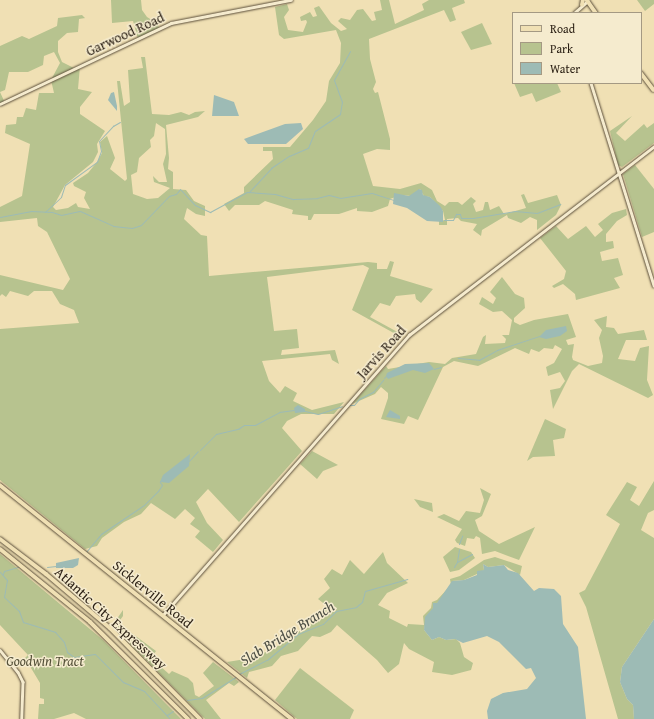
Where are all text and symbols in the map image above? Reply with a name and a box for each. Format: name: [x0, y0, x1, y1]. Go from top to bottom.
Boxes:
street label: Garwood Road: [83, 9, 167, 59]
legend: [512, 12, 642, 84]
text: Road: [550, 20, 575, 37]
text: Park: [550, 40, 573, 57]
text: Water: [550, 60, 580, 77]
street label: Jarvis Road: [353, 322, 409, 382]
street label: Sicklerville Road: [110, 557, 196, 631]
street label: Atlantic City Expressway: [52, 563, 170, 673]
water label: Slab Bridge Branch: [236, 597, 338, 669]
park label: Goodwin Tract: [6, 653, 84, 669]

